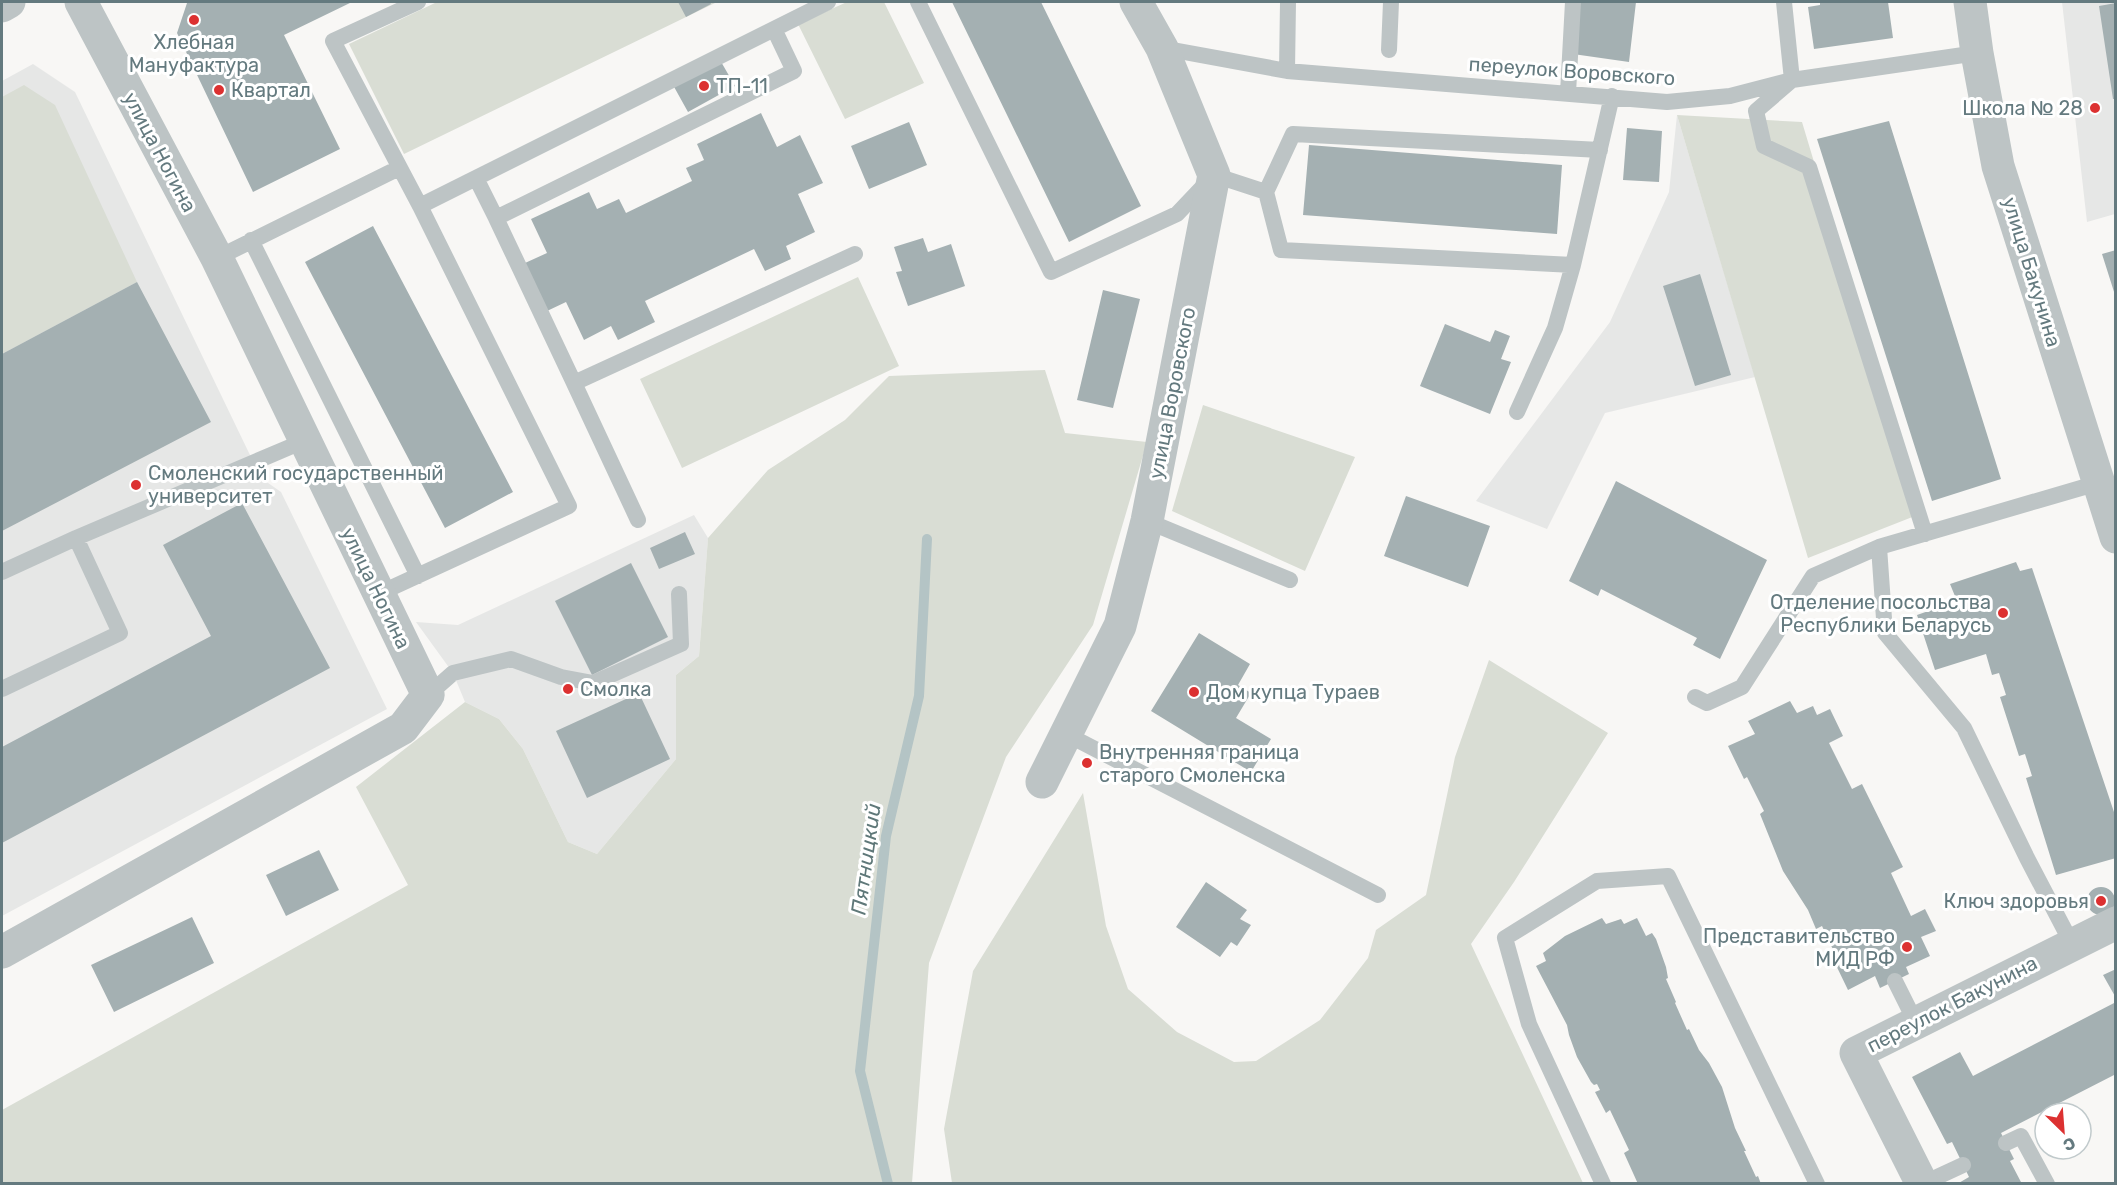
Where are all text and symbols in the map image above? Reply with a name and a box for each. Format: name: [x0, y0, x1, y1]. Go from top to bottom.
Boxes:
marker: Хлебная Мануфактура: [187, 13, 201, 27]
place label: Хлебная Мануфактура: [129, 30, 259, 77]
street label: переулок Воровского: [1468, 52, 1676, 90]
place label: ТП-11: [716, 74, 768, 98]
place label: Квартал: [231, 78, 311, 102]
marker: ТП-11: [697, 79, 711, 93]
marker: Квартал: [212, 83, 226, 97]
street label: улица Ногина: [118, 88, 202, 216]
place label: Школа № 28: [1962, 96, 2083, 120]
marker: Школа № 28: [2088, 101, 2102, 115]
street label: улица Бакунина: [1998, 194, 2066, 350]
street label: улица Воровского: [1144, 305, 1200, 481]
place label: Смоленский государственный университет: [148, 461, 443, 508]
marker: Смоленский государственный университет: [129, 478, 143, 492]
street label: улица Ногина: [336, 523, 416, 653]
place label: Отделение посольства Республики Беларусь: [1770, 590, 1991, 637]
marker: Отделение посольства Республики Беларусь: [1996, 606, 2010, 620]
place label: Смолка: [580, 677, 652, 701]
place label: Дом купца Тураев: [1206, 680, 1380, 704]
marker: Смолка: [561, 682, 575, 696]
marker: Дом купца Тураев: [1187, 685, 1201, 699]
place label: Внутренняя граница старого Смоленска: [1099, 740, 1299, 787]
marker: Внутренняя граница старого Смоленска: [1080, 756, 1094, 770]
water label: Пятницкий: [845, 801, 886, 916]
place label: Ключ здоровья: [1944, 889, 2089, 913]
marker: Ключ здоровья: [2094, 894, 2108, 908]
place label: Представительство МИД РФ: [1703, 924, 1895, 971]
marker: Представительство МИД РФ: [1900, 940, 1914, 954]
street label: переулок Бакунина: [1863, 951, 2041, 1057]
north arrow: [2033, 1101, 2093, 1161]
text: С: [2060, 1133, 2078, 1155]

